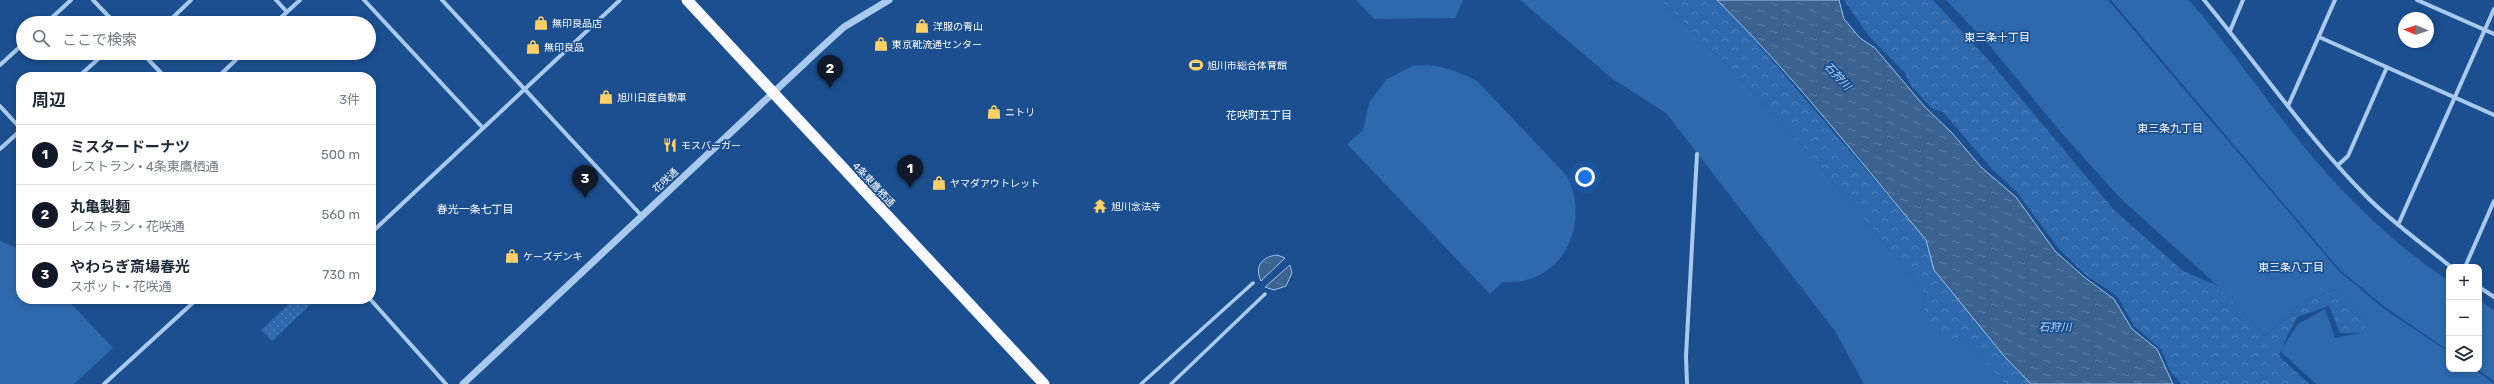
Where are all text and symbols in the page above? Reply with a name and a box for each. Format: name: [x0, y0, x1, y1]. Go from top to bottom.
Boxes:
north arrow: [2398, 12, 2434, 48]
shop icon: 無印良品店: [533, 15, 549, 31]
search box: [16, 16, 376, 60]
place label: 無印良品店: [552, 18, 602, 30]
shop icon: 洋服の青山: [914, 18, 930, 34]
place label: 洋服の青山: [933, 21, 983, 33]
icon: search: [30, 27, 52, 49]
text: ここで検索: [62, 31, 137, 49]
district label: 東三条十丁目: [1964, 31, 2030, 44]
shop icon: 東京靴流通センター: [873, 36, 889, 52]
shop icon: 無印良品: [525, 39, 541, 55]
place label: 東京靴流通センター: [892, 39, 982, 51]
place label: 無印良品: [544, 42, 584, 54]
pin: 2: [817, 55, 843, 88]
sports icon: 旭川市総合体育館: [1188, 57, 1204, 73]
place label: 旭川市総合体育館: [1207, 60, 1287, 72]
water label: 石狩川: [1822, 60, 1854, 94]
shop icon: 旭川日産自動車: [598, 89, 614, 105]
text: 周辺: [32, 90, 66, 110]
text: 3件: [339, 92, 360, 107]
place label: 旭川日産自動車: [617, 92, 687, 104]
shop icon: ニトリ: [986, 104, 1002, 120]
place label: ニトリ: [1005, 107, 1035, 119]
district label: 花咲町五丁目: [1226, 109, 1292, 122]
district label: 東三条九丁目: [2137, 122, 2203, 135]
restaurant icon: モスバーガー: [662, 137, 678, 153]
text: ミスタードーナツ: [70, 138, 190, 156]
place label: モスバーガー: [681, 140, 741, 152]
text: 1: [42, 147, 48, 162]
text: 500 m: [321, 147, 360, 162]
pin: 1: [897, 155, 923, 188]
text: レストラン · 4条東鷹栖通: [70, 159, 219, 174]
street label: 4条東鷹栖通: [850, 160, 897, 209]
pin: 3: [572, 165, 598, 198]
street label: 花咲通: [651, 166, 681, 195]
your location: [1575, 167, 1595, 187]
shop icon: ヤマダアウトレット: [931, 175, 947, 191]
place label: ヤマダアウトレット: [950, 178, 1040, 190]
text: 丸亀製麺: [70, 198, 130, 216]
temple icon: 旭川念法寺: [1092, 198, 1108, 214]
place label: 旭川念法寺: [1111, 201, 1161, 213]
district label: 春光一条七丁目: [437, 203, 514, 216]
text: 2: [41, 207, 49, 222]
text: 560 m: [321, 207, 360, 222]
text: レストラン · 花咲通: [70, 219, 185, 234]
shop icon: ケーズデンキ: [504, 248, 520, 264]
place label: ケーズデンキ: [523, 251, 583, 263]
text: やわらぎ斎場春光: [70, 258, 190, 276]
district label: 東三条八丁目: [2258, 261, 2324, 274]
map controls: [2446, 264, 2482, 372]
button: +: [2446, 264, 2482, 300]
text: 3: [41, 267, 49, 282]
text: 730 m: [323, 267, 360, 282]
text: スポット · 花咲通: [70, 279, 172, 294]
button: −: [2446, 300, 2482, 336]
water label: 石狩川: [2039, 321, 2072, 334]
button: layers: [2446, 336, 2482, 372]

